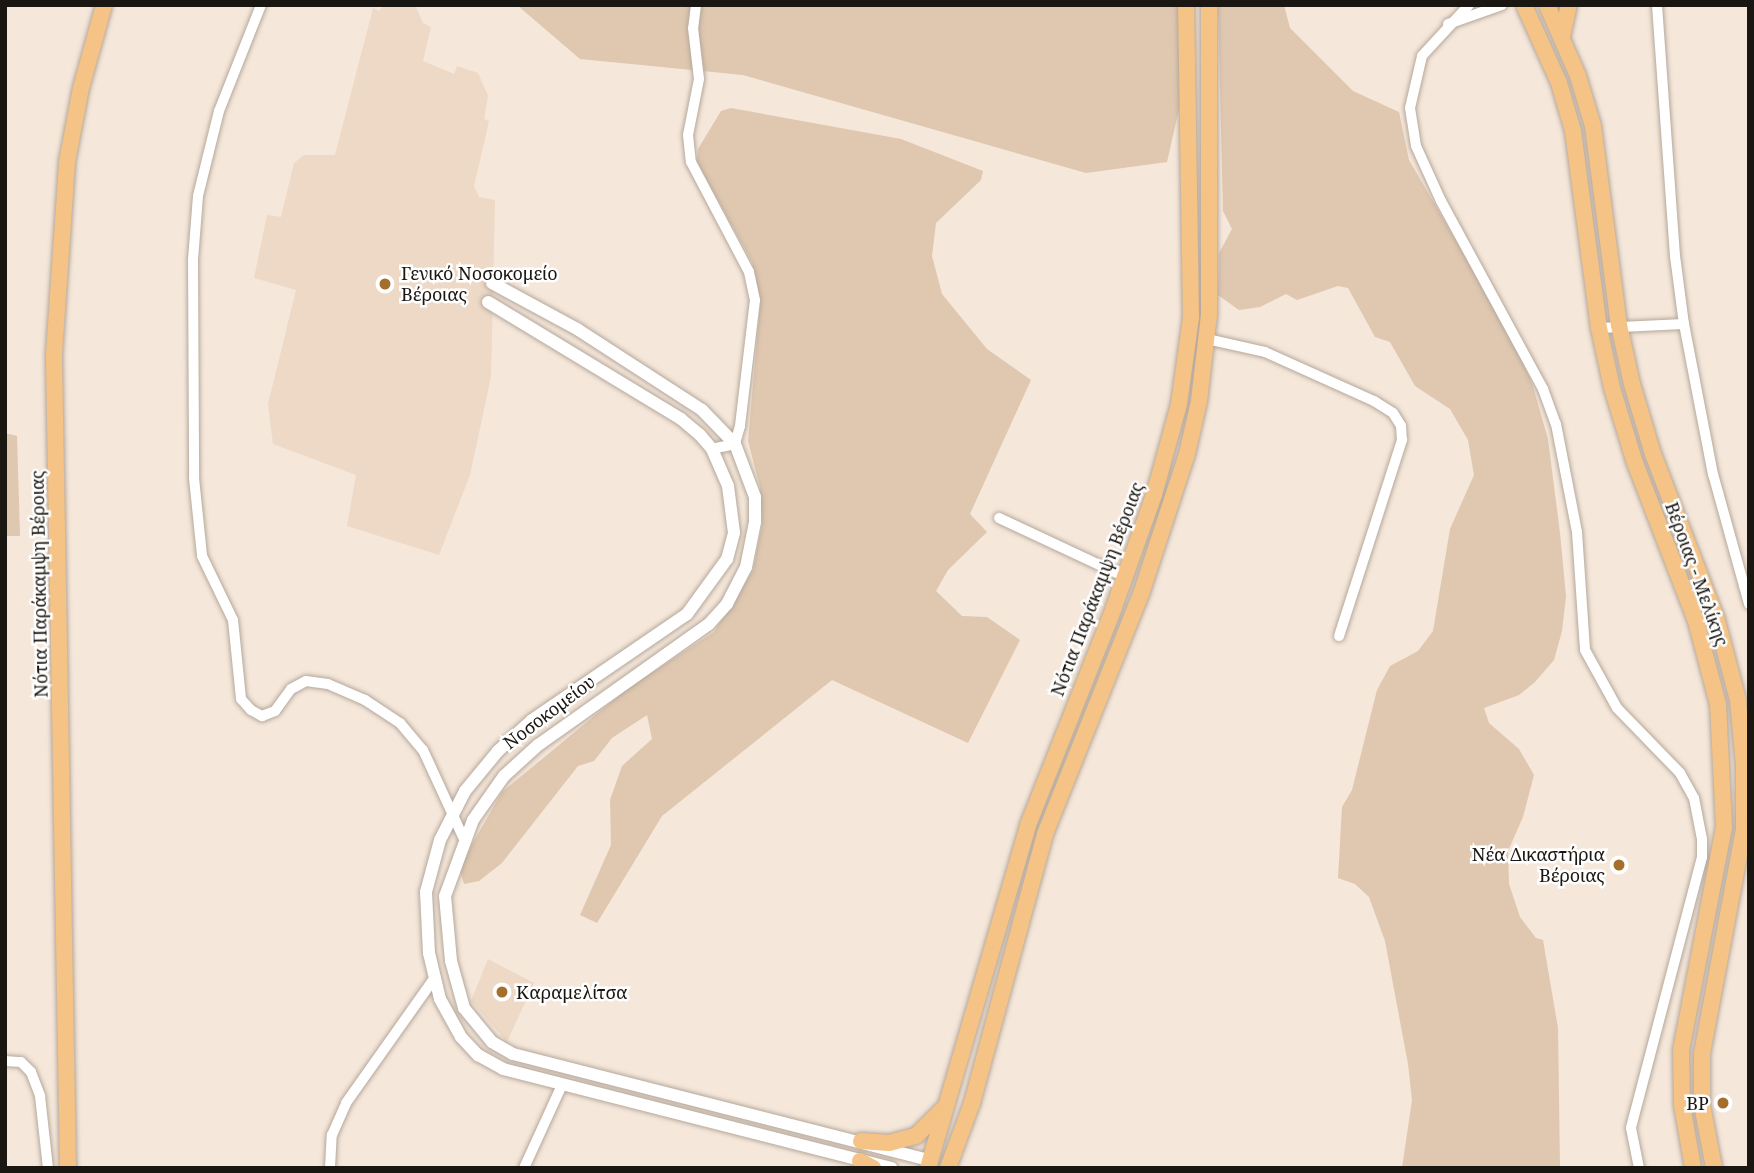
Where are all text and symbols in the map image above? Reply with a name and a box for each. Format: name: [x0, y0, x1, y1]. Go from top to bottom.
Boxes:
place label: Γενικό Νοσοκομείο Βέροιας: [401, 263, 558, 306]
marker: Γενικό Νοσοκομείο Βέροιας: [375, 274, 395, 294]
street label: Νότια Παράκαμψη Βέροιας: [26, 470, 52, 698]
street label: Νότια Παράκαμψη Βέροιας: [1046, 479, 1148, 699]
street label: Βέροιας - Μελίκης: [1661, 499, 1733, 649]
street label: Νοσοκομείου: [499, 671, 599, 753]
place label: Νέα Δικαστήρια Βέροιας: [1472, 844, 1605, 886]
marker: Νέα Δικαστήρια Βέροιας: [1611, 857, 1627, 873]
place label: Καραμελίτσα: [516, 981, 628, 1003]
marker: Καραμελίτσα: [494, 984, 510, 1000]
place label: BP: [1686, 1092, 1709, 1114]
marker: BP: [1715, 1095, 1731, 1111]

